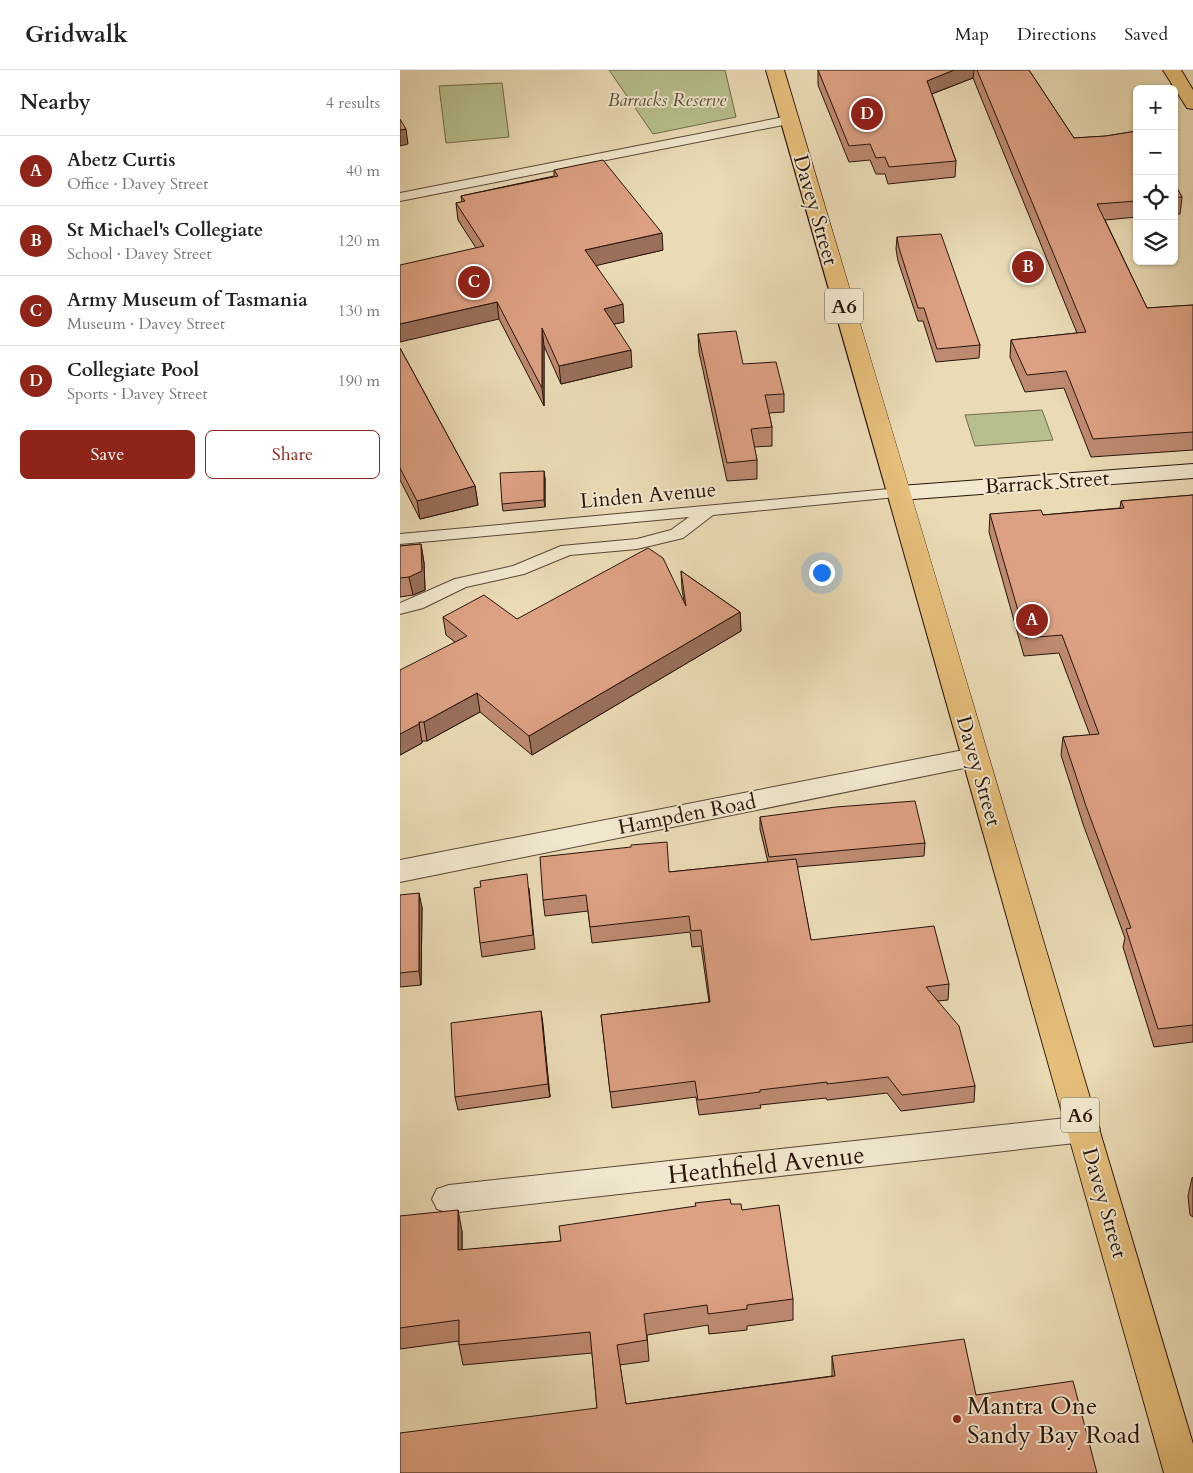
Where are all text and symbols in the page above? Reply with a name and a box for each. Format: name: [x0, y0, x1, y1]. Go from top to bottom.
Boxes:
text: Gridwalk: [25, 18, 128, 51]
text: Map: [955, 22, 989, 47]
text: Directions: [1017, 22, 1096, 47]
text: Saved: [1124, 22, 1168, 47]
map controls: [1133, 85, 1178, 265]
button: +: [1133, 85, 1178, 130]
text: Nearby: [20, 88, 91, 117]
park label: Barracks Reserve: [608, 88, 727, 113]
text: 4 results: [326, 92, 380, 114]
pin: D: [851, 95, 883, 133]
button: −: [1133, 130, 1178, 175]
text: Abetz Curtis: [67, 147, 175, 173]
street label: Davey Street: [786, 152, 845, 269]
text: A: [30, 160, 42, 182]
text: 40 m: [346, 160, 380, 182]
text: Office · Davey Street: [67, 173, 208, 195]
button: locate: [1133, 175, 1178, 220]
text: St Michael's Collegiate: [67, 217, 263, 243]
button: layers: [1133, 220, 1178, 265]
text: B: [30, 230, 42, 252]
text: 120 m: [338, 230, 380, 252]
text: School · Davey Street: [67, 243, 212, 265]
pin: B: [1012, 248, 1044, 286]
pin: C: [458, 263, 490, 301]
text: Army Museum of Tasmania: [67, 287, 308, 313]
road number: A6: [825, 288, 863, 324]
text: C: [30, 300, 42, 322]
text: 130 m: [338, 300, 380, 322]
text: Museum · Davey Street: [67, 313, 225, 335]
text: Collegiate Pool: [67, 357, 199, 383]
text: D: [29, 370, 43, 392]
text: 190 m: [338, 370, 380, 392]
text: Sports · Davey Street: [67, 383, 208, 405]
button: Save: [20, 430, 195, 479]
button: Share: [205, 430, 380, 479]
street label: Barrack Street: [984, 464, 1111, 501]
street label: Linden Avenue: [579, 475, 718, 516]
your location: [809, 560, 835, 586]
pin: A: [1016, 601, 1048, 639]
street label: Davey Street: [949, 713, 1008, 830]
street label: Hampden Road: [616, 787, 759, 842]
road number: A6: [1061, 1098, 1099, 1132]
street label: Heathfield Avenue: [666, 1138, 866, 1192]
street label: Davey Street: [1075, 1145, 1134, 1262]
place label: Mantra One Sandy Bay Road: [967, 1389, 1141, 1452]
marker: Mantra One Sandy Bay Road: [951, 1413, 963, 1425]

